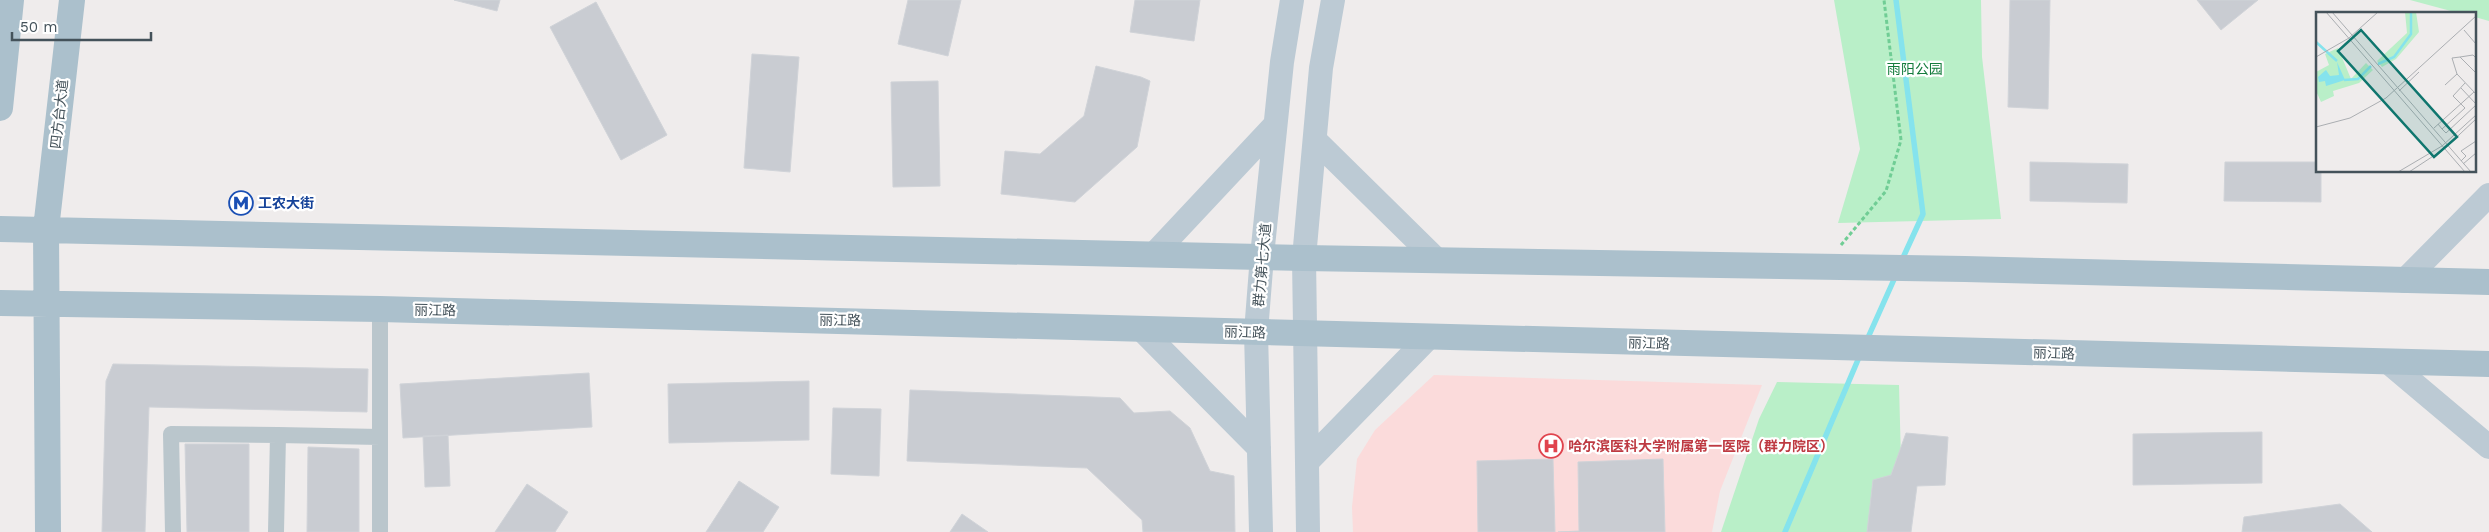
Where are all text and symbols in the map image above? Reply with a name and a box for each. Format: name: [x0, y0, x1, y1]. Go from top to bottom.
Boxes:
scale bar: [12, 10, 151, 42]
inset map: [2316, 12, 2476, 172]
text: 50 m: [20, 18, 57, 36]
park label: 雨阳公园: [1887, 61, 1943, 77]
street label: 四方台大道: [47, 78, 71, 150]
metro station icon: 工农大街: [228, 190, 254, 216]
place label: 工农大街: [258, 195, 314, 211]
street label: 群力第七大道: [1250, 222, 1274, 308]
street label: 丽江路: [414, 302, 456, 318]
street label: 丽江路: [819, 312, 861, 328]
street label: 丽江路: [1224, 323, 1266, 341]
street label: 丽江路: [1628, 334, 1670, 352]
street label: 丽江路: [2033, 344, 2075, 362]
hospital icon: 哈尔滨医科大学附属第一医院（群力院区）: [1538, 433, 1564, 459]
place label: 哈尔滨医科大学附属第一医院（群力院区）: [1568, 438, 1834, 454]

